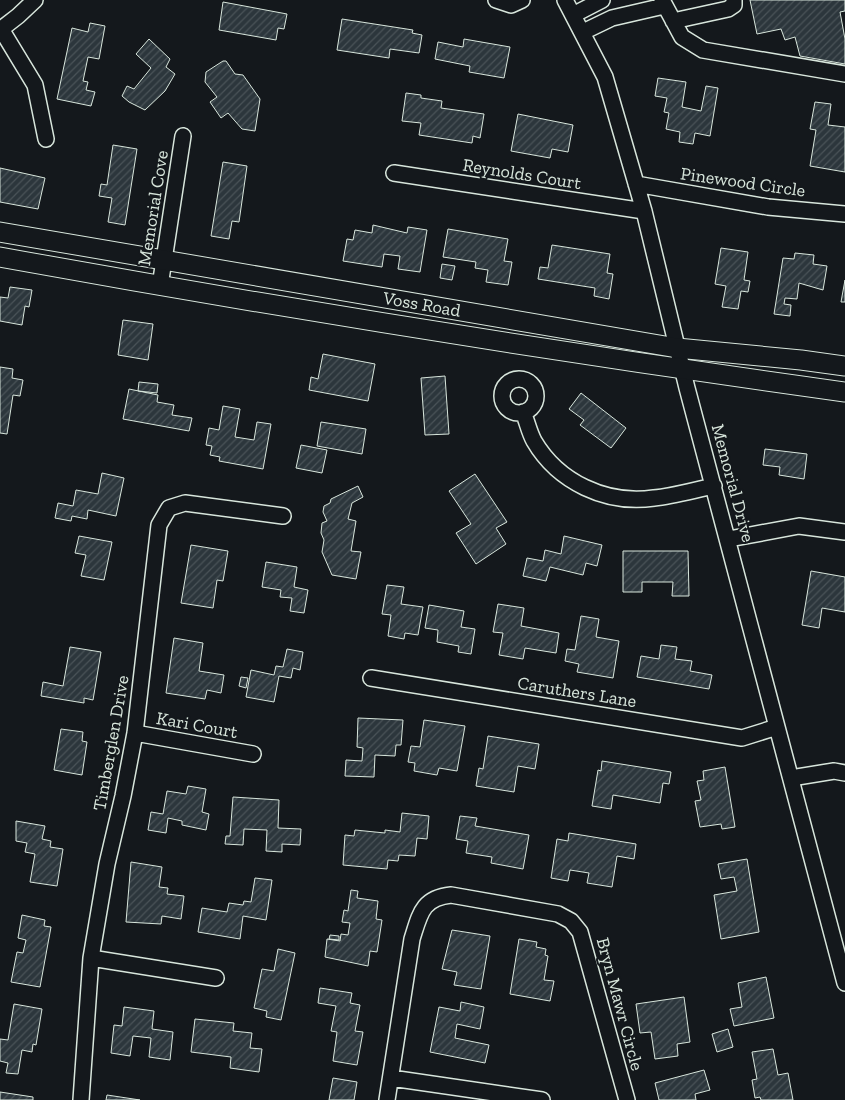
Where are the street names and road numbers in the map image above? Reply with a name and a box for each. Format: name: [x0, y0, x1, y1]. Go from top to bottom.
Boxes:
street label: Memorial Cove: [133, 149, 173, 267]
street label: Reynolds Court: [461, 154, 583, 194]
street label: Pinewood Circle: [679, 162, 807, 202]
street label: Voss Road: [380, 287, 462, 322]
street label: Memorial Drive: [707, 422, 759, 544]
street label: Caruthers Lane: [516, 672, 638, 712]
street label: Timberglen Drive: [88, 674, 134, 812]
street label: Kari Court: [155, 707, 240, 743]
street label: Bryn Mawr Circle: [592, 935, 648, 1073]

